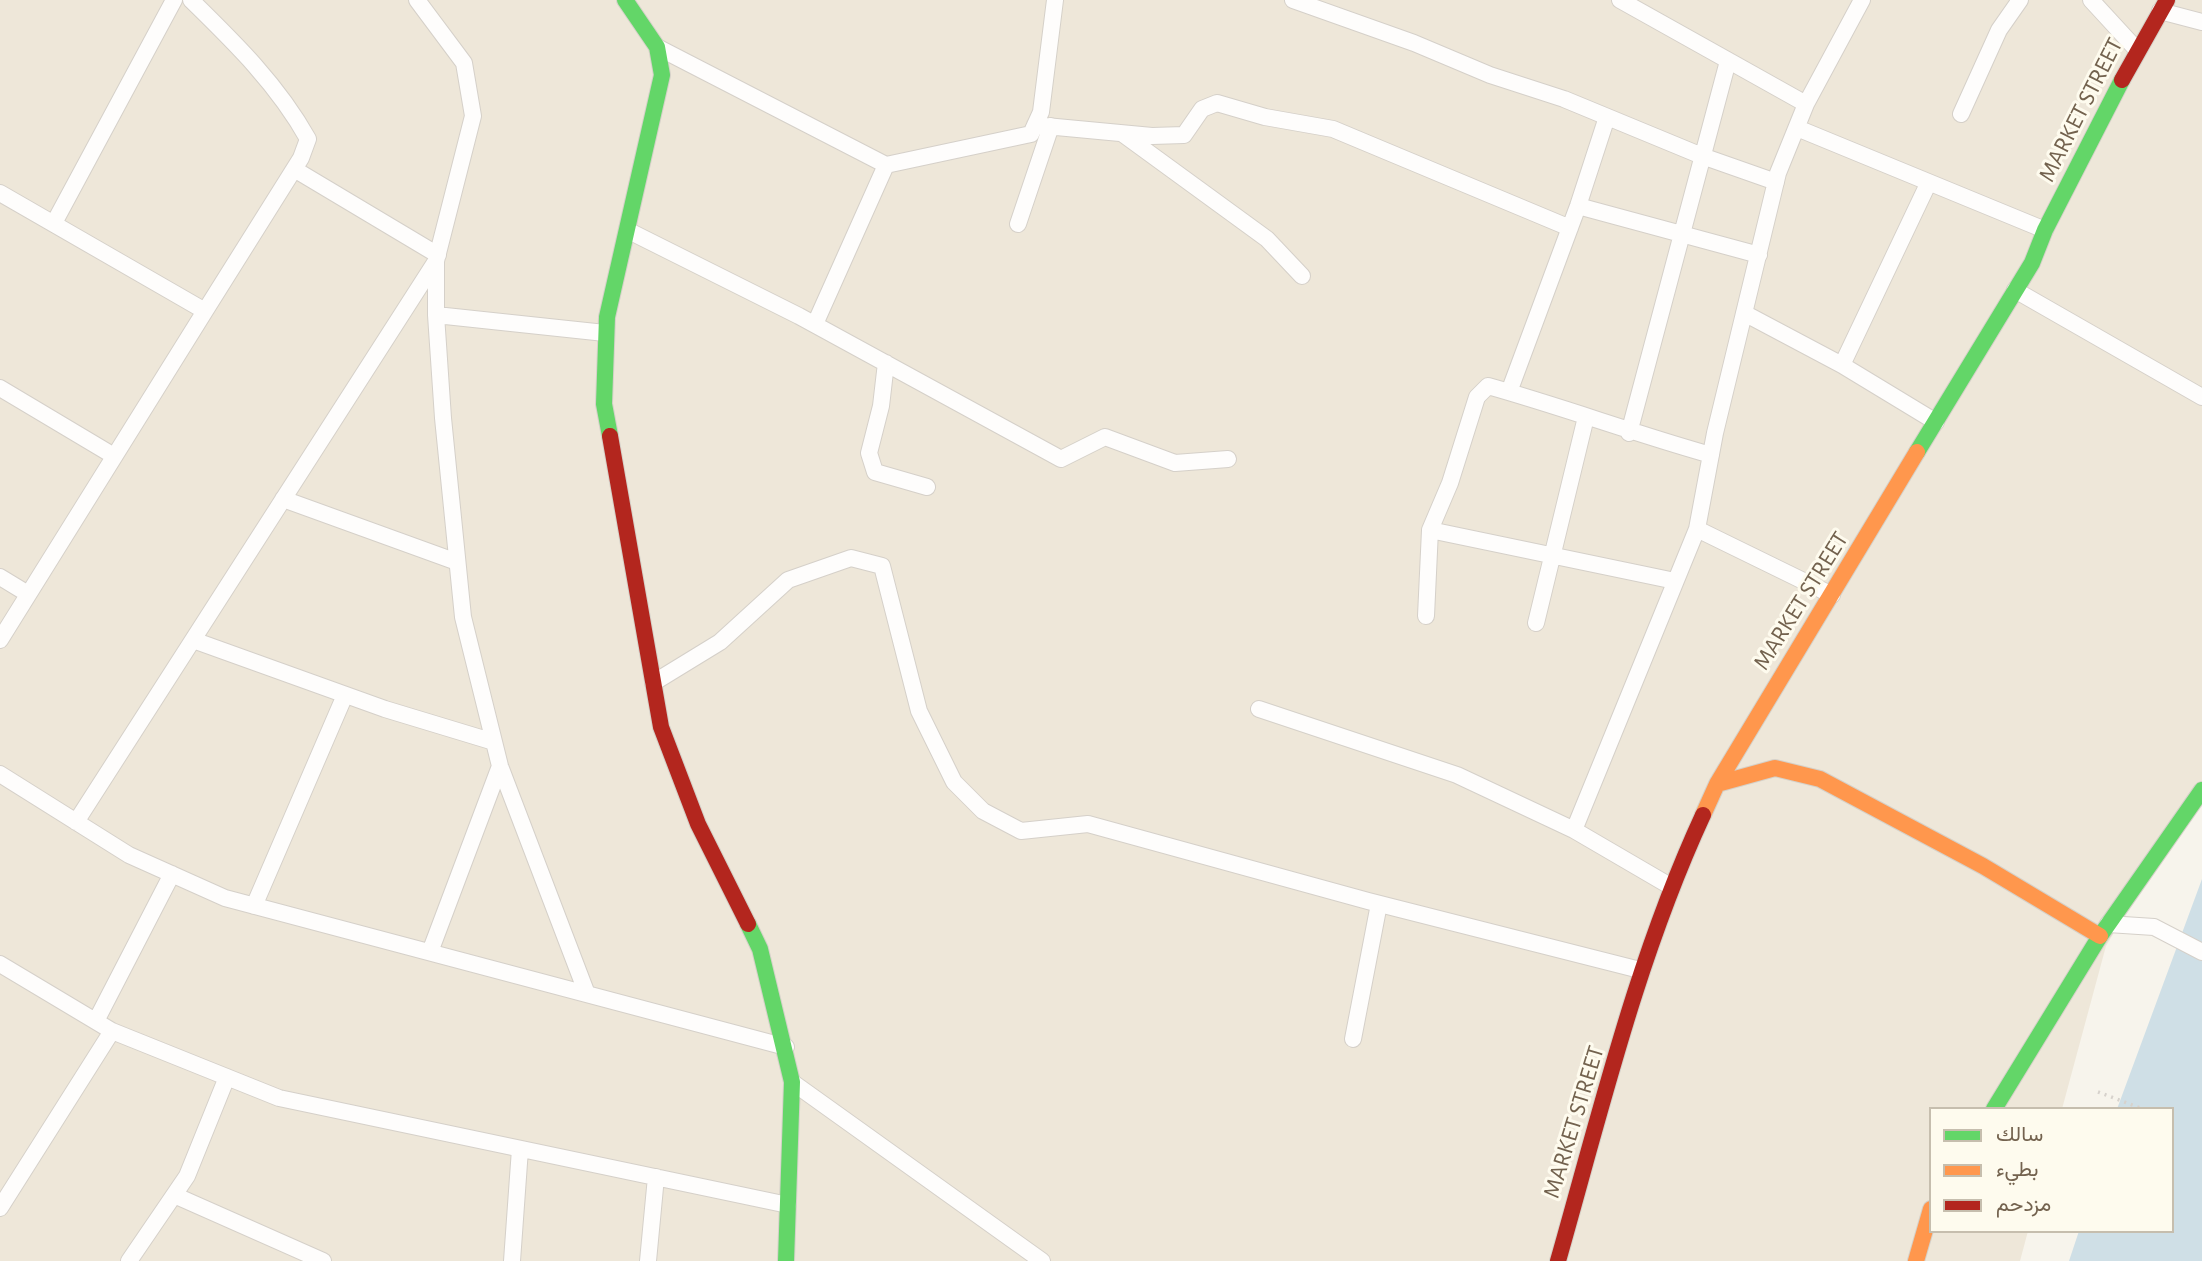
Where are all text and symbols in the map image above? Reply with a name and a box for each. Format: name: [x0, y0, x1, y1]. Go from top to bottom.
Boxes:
street label: MARKET STREET: [2032, 33, 2130, 187]
street label: MARKET STREET: [1747, 527, 1855, 675]
street label: MARKET STREET: [1537, 1042, 1611, 1202]
legend: [1929, 1107, 2174, 1233]
text: سالك: [1996, 1124, 2043, 1145]
text: بطيء: [1996, 1159, 2039, 1180]
text: مزدحم: [1996, 1194, 2051, 1215]

